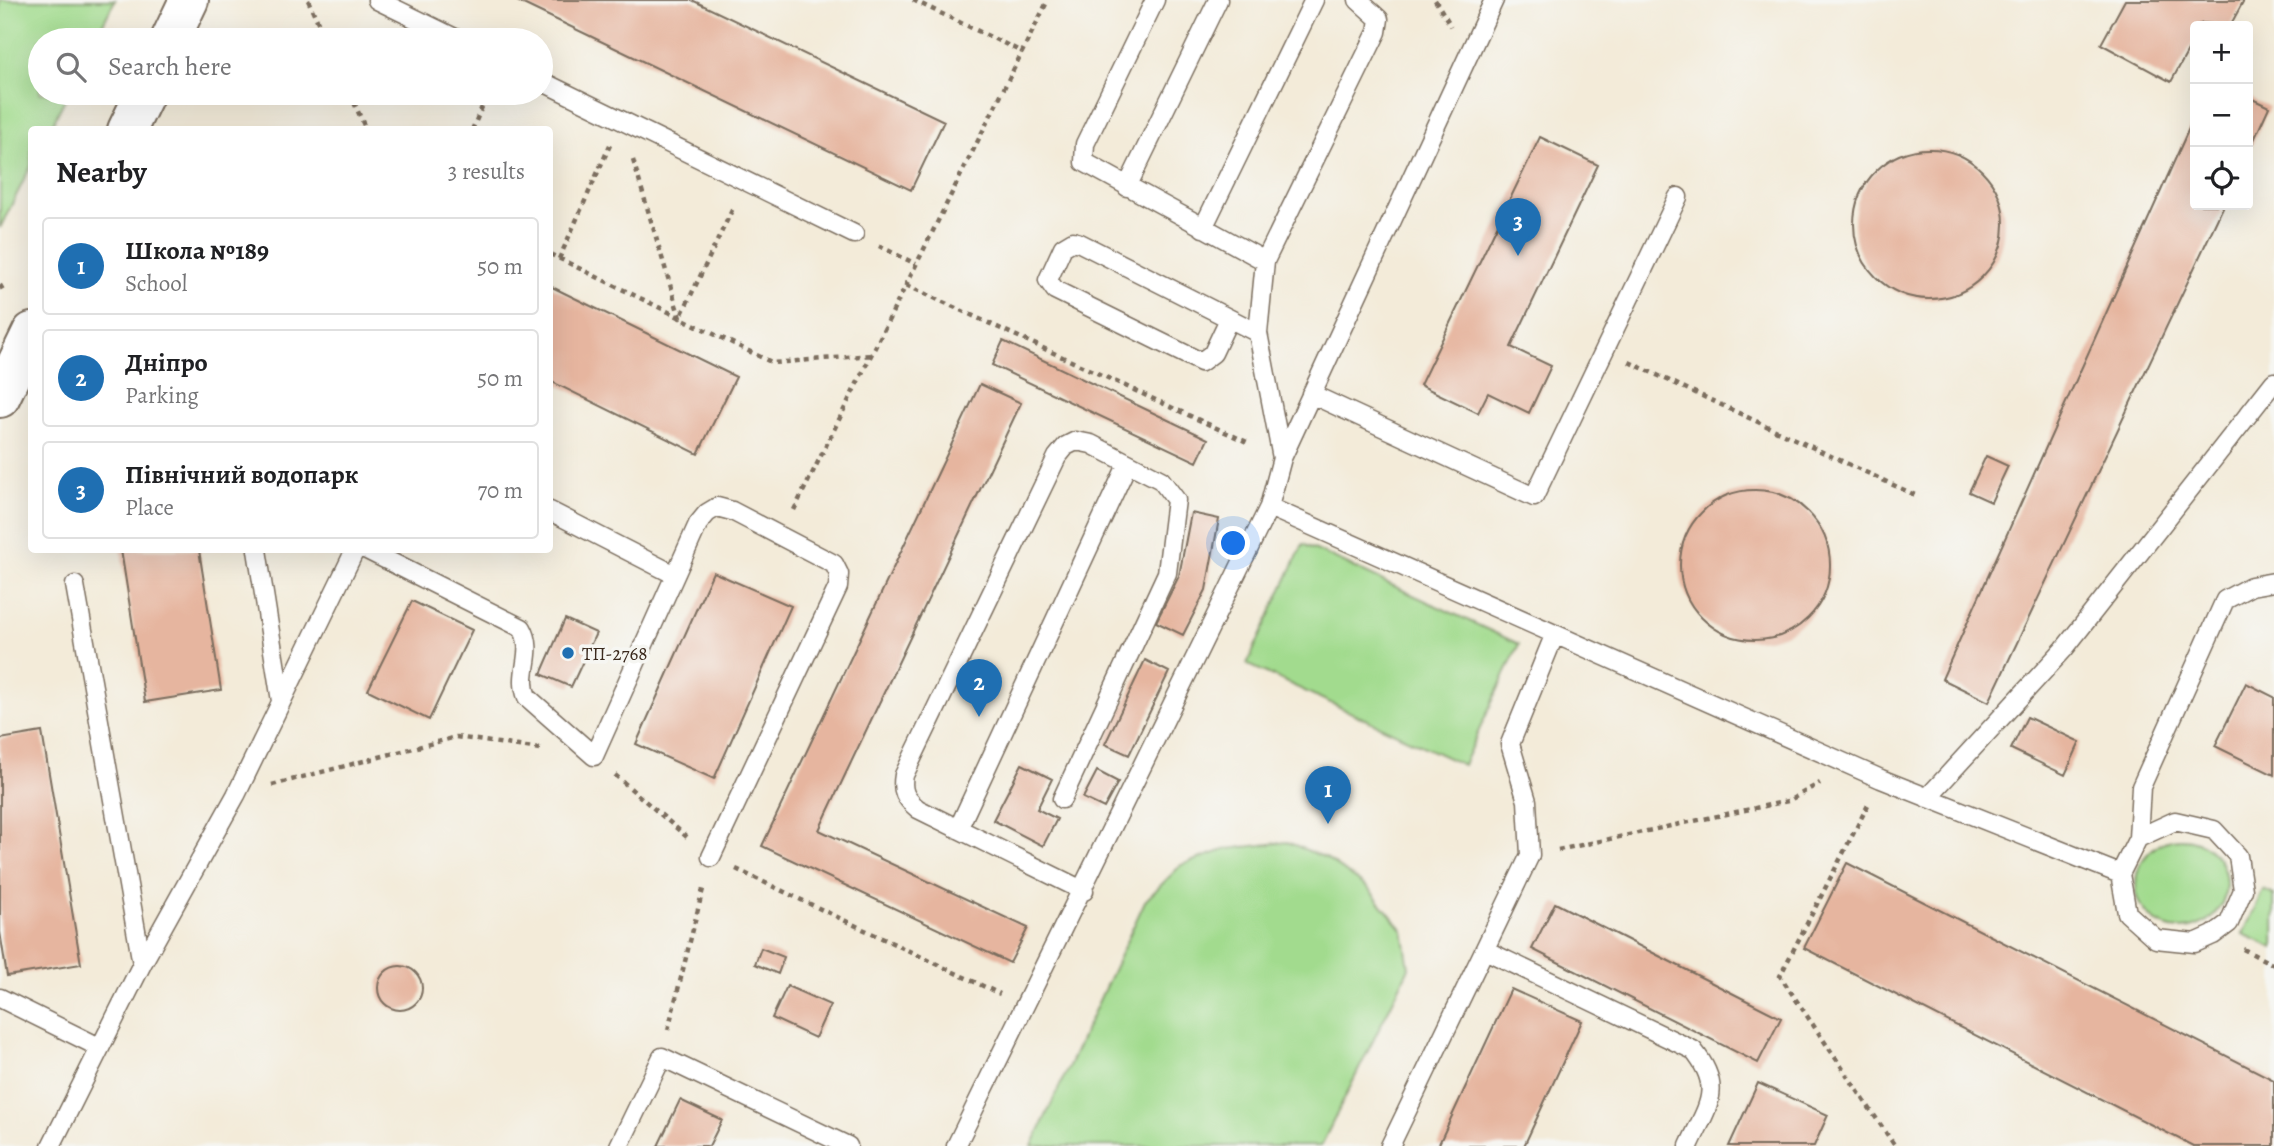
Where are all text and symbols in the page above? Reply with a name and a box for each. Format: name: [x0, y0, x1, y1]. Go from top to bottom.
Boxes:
map controls: [2190, 21, 2253, 210]
button: +: [2190, 21, 2253, 84]
search box: [28, 28, 553, 105]
icon: search: [52, 48, 90, 86]
text: Search here: [108, 49, 232, 84]
button: −: [2190, 84, 2253, 147]
button: locate: [2190, 147, 2253, 210]
text: Nearby: [56, 152, 147, 192]
text: 3 results: [448, 156, 525, 187]
pin: 3: [1495, 198, 1541, 256]
text: Школа №189: [125, 233, 269, 268]
text: 1: [77, 251, 85, 282]
text: 50 m: [477, 251, 523, 282]
text: School: [125, 268, 187, 299]
text: Дніпро: [125, 345, 208, 380]
text: 2: [75, 363, 87, 394]
text: 50 m: [477, 363, 523, 394]
text: Parking: [125, 380, 199, 411]
text: Північний водопарк: [125, 457, 359, 492]
text: 3: [76, 475, 86, 506]
text: 70 m: [477, 475, 523, 506]
text: Place: [125, 492, 174, 523]
your location: [1216, 526, 1250, 560]
place label: ТП-2768: [582, 641, 648, 667]
marker: ТП-2768: [560, 645, 576, 661]
pin: 2: [956, 659, 1002, 717]
pin: 1: [1305, 766, 1351, 824]

